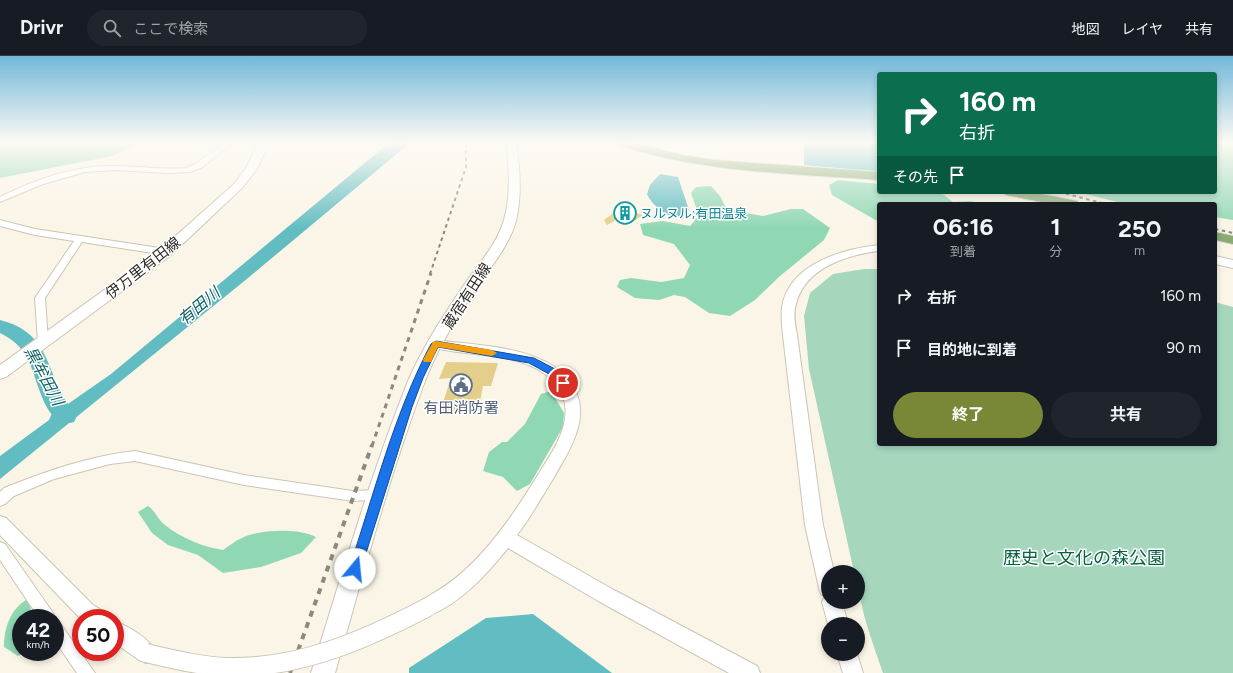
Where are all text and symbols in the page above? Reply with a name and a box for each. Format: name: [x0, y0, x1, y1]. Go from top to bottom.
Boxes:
search box: [87, 10, 367, 46]
text: Drivr: [20, 16, 63, 39]
icon: search: [101, 17, 123, 39]
text: ここで検索: [133, 20, 208, 38]
text: 地図: [1071, 21, 1099, 38]
text: レイヤ: [1121, 21, 1163, 38]
text: 共有: [1185, 21, 1213, 38]
text: 160 m: [959, 84, 1036, 118]
icon: right: [893, 88, 945, 140]
text: 右折: [959, 122, 995, 144]
icon: arrive: [946, 164, 968, 186]
text: その先: [893, 168, 938, 186]
building icon: ヌルヌル;有田温泉: [612, 200, 638, 226]
place label: ヌルヌル;有田温泉: [640, 206, 747, 221]
text: 06:16: [933, 212, 993, 241]
text: 1: [1051, 212, 1061, 241]
text: 250: [1118, 214, 1161, 243]
street label: 伊万里有田線: [102, 233, 184, 303]
text: m: [1134, 243, 1145, 258]
text: 到着: [950, 244, 976, 259]
text: 分: [1049, 244, 1062, 259]
street label: 蔵宿有田線: [439, 260, 495, 332]
water label: 有田川: [175, 282, 225, 329]
icon: right: [893, 285, 915, 307]
text: 160 m: [1160, 287, 1201, 305]
text: 右折: [927, 289, 957, 307]
icon: arrive: [893, 337, 915, 359]
text: 90 m: [1166, 339, 1201, 357]
text: 目的地に到着: [927, 341, 1017, 359]
water label: 黒牟田川: [21, 343, 68, 410]
pin: [546, 366, 580, 400]
public building icon: 有田消防署: [448, 372, 474, 398]
icon: arrive: [552, 372, 574, 394]
button: 終了: [893, 392, 1043, 438]
button: 共有: [1051, 392, 1201, 438]
place label: 有田消防署: [423, 399, 499, 417]
park label: 歴史と文化の森公園: [1003, 547, 1165, 569]
position arrow: [334, 548, 376, 590]
map controls: [821, 565, 865, 661]
button: +: [821, 565, 865, 609]
speed limit sign: 50: [72, 609, 124, 661]
button: −: [821, 617, 865, 661]
text: 42: [26, 618, 50, 642]
text: km/h: [27, 638, 49, 651]

